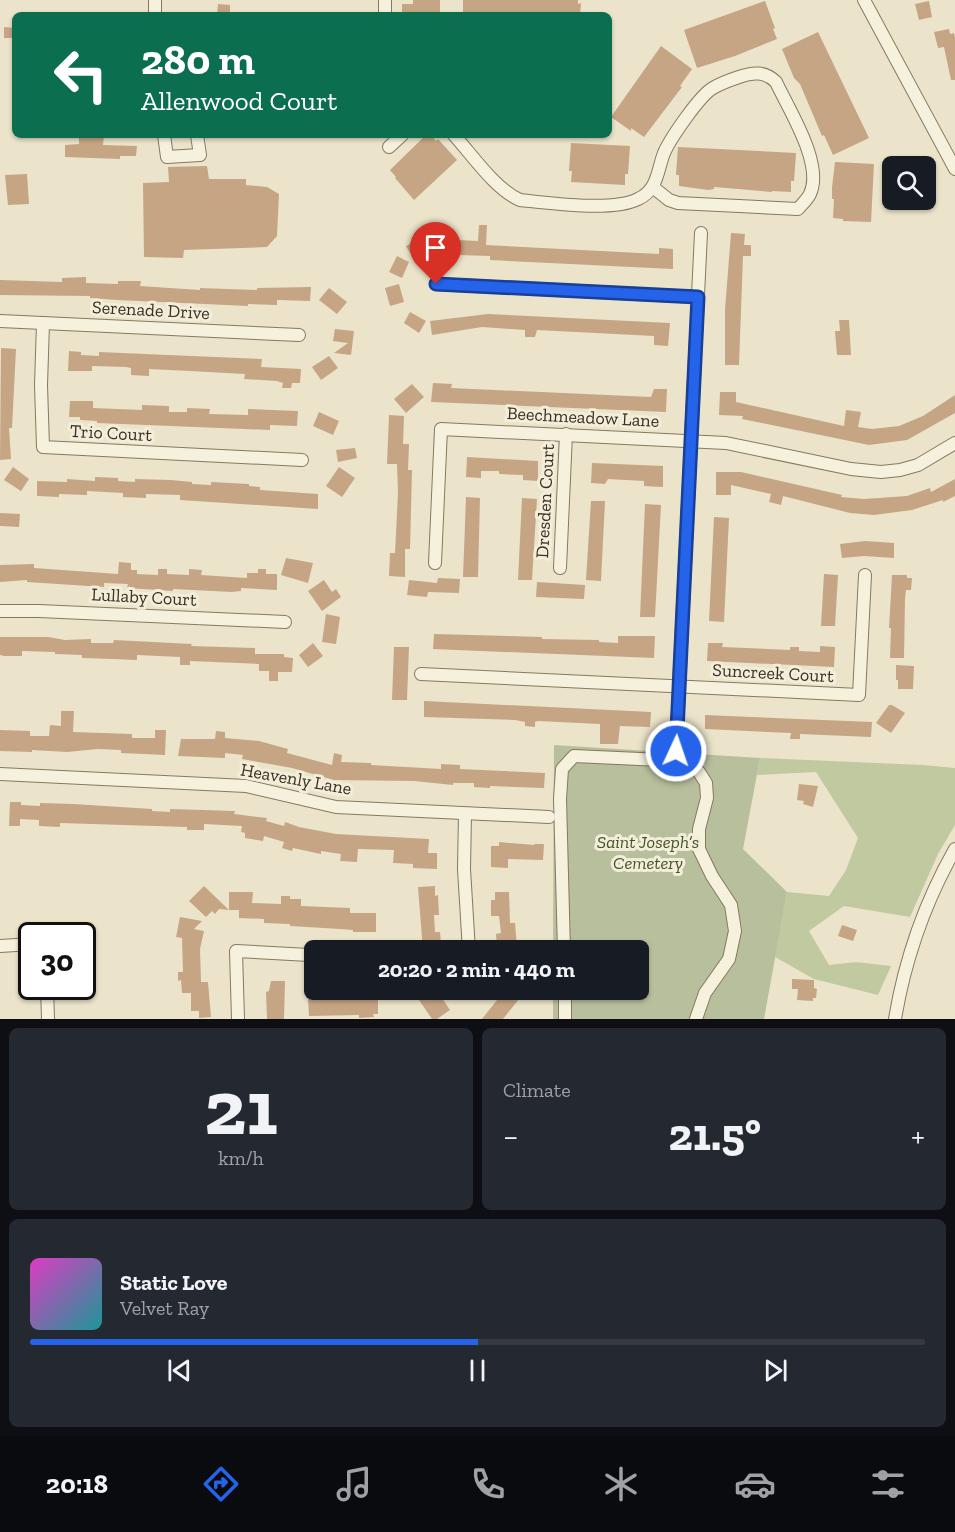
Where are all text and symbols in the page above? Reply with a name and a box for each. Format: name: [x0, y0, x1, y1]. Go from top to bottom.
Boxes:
text: 280 m: [141, 34, 255, 85]
icon: left: [42, 36, 120, 114]
text: Allenwood Court: [141, 85, 337, 117]
map controls: [882, 156, 936, 210]
button: search: [882, 156, 936, 210]
pin: [410, 222, 461, 284]
icon: arrive: [419, 231, 452, 264]
street label: Serenade Drive: [92, 296, 210, 324]
street label: Beechmeadow Lane: [506, 402, 660, 432]
street label: Trio Court: [69, 420, 153, 446]
street label: Dresden Court: [531, 443, 559, 559]
street label: Lullaby Court: [91, 583, 198, 611]
street label: Suncreek Court: [712, 659, 835, 687]
position arrow: [644, 719, 708, 783]
street label: Heavenly Lane: [239, 758, 353, 800]
park label: Saint Joseph’s Cemetery: [597, 831, 699, 874]
speed limit sign: 30: [18, 922, 96, 1000]
text: 20:20 · 2 min · 440 m: [378, 956, 575, 983]
text: 21: [204, 1060, 278, 1154]
text: Climate: [503, 1078, 571, 1102]
text: 21.5°: [669, 1108, 761, 1162]
text: −: [503, 1116, 518, 1155]
text: +: [911, 1116, 925, 1155]
text: km/h: [218, 1146, 264, 1170]
text: Static Love: [120, 1269, 227, 1296]
text: Velvet Ray: [120, 1296, 209, 1320]
icon: previous: [163, 1354, 196, 1387]
icon: pause: [461, 1354, 494, 1387]
icon: next: [759, 1354, 792, 1387]
icon: directions: [200, 1463, 242, 1505]
icon: music: [333, 1463, 375, 1505]
icon: phone: [467, 1463, 509, 1505]
icon: climate: [600, 1463, 642, 1505]
icon: car: [734, 1463, 776, 1505]
icon: filters: [867, 1463, 909, 1505]
text: 20:18: [46, 1468, 108, 1500]

